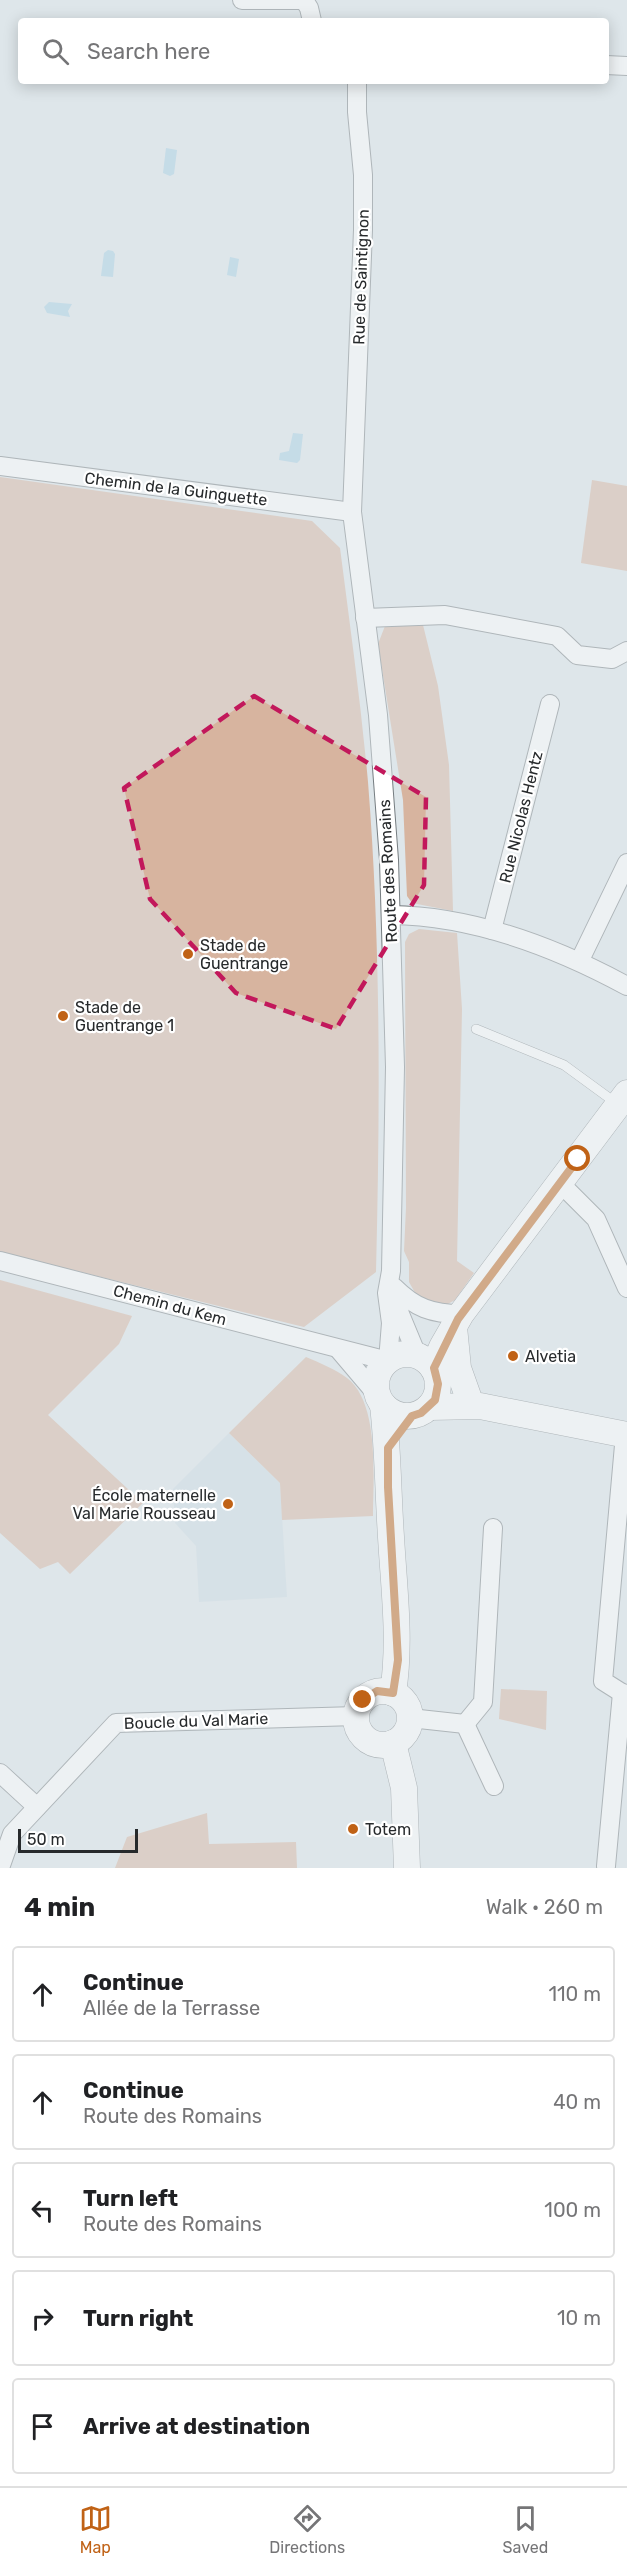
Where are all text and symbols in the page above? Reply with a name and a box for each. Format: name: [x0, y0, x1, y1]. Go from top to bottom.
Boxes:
search box: [18, 18, 609, 84]
icon: search: [39, 35, 72, 68]
text: Search here: [87, 38, 210, 65]
street label: Rue de Saintignon: [349, 209, 373, 345]
street label: Chemin de la Guinguette: [84, 468, 268, 510]
street label: Rue Nicolas Hentz: [495, 749, 547, 885]
street label: Route des Romains: [375, 799, 401, 943]
place label: Stade de Guentrange: [200, 936, 288, 973]
marker: Stade de Guentrange: [181, 947, 195, 961]
place label: Stade de Guentrange 1: [75, 998, 174, 1035]
marker: Stade de Guentrange 1: [56, 1009, 70, 1023]
route start: [564, 1145, 590, 1171]
street label: Chemin du Kem: [111, 1281, 229, 1329]
place label: Alvetia: [525, 1347, 576, 1366]
marker: Alvetia: [506, 1349, 520, 1363]
place label: École maternelle Val Marie Rousseau: [72, 1486, 216, 1523]
marker: École maternelle Val Marie Rousseau: [221, 1497, 235, 1511]
route end: [349, 1686, 375, 1712]
street label: Boucle du Val Marie: [124, 1709, 269, 1733]
place label: Totem: [365, 1820, 411, 1839]
marker: Totem: [346, 1822, 360, 1836]
scale bar: [18, 1826, 138, 1854]
text: 50 m: [27, 1830, 65, 1849]
text: 4 min: [24, 1892, 95, 1923]
text: Walk · 260 m: [486, 1895, 603, 1919]
text: Continue: [83, 1969, 184, 1996]
icon: ahead: [26, 1978, 59, 2011]
text: 110 m: [549, 1982, 601, 2006]
text: Allée de la Terrasse: [83, 1996, 260, 2020]
text: Continue: [83, 2077, 184, 2104]
icon: ahead: [26, 2086, 59, 2119]
text: 40 m: [553, 2090, 601, 2114]
text: Route des Romains: [83, 2104, 262, 2128]
text: Turn left: [83, 2185, 178, 2212]
icon: left: [26, 2194, 59, 2227]
text: 100 m: [544, 2198, 601, 2222]
text: Route des Romains: [83, 2212, 262, 2236]
icon: right: [26, 2302, 59, 2335]
text: Turn right: [83, 2305, 193, 2332]
text: 10 m: [557, 2306, 601, 2330]
icon: arrive: [26, 2410, 59, 2443]
text: Arrive at destination: [83, 2413, 310, 2440]
tab: Map: [79, 2502, 112, 2557]
tab: Directions: [269, 2502, 345, 2557]
tab: Saved: [503, 2502, 548, 2557]

